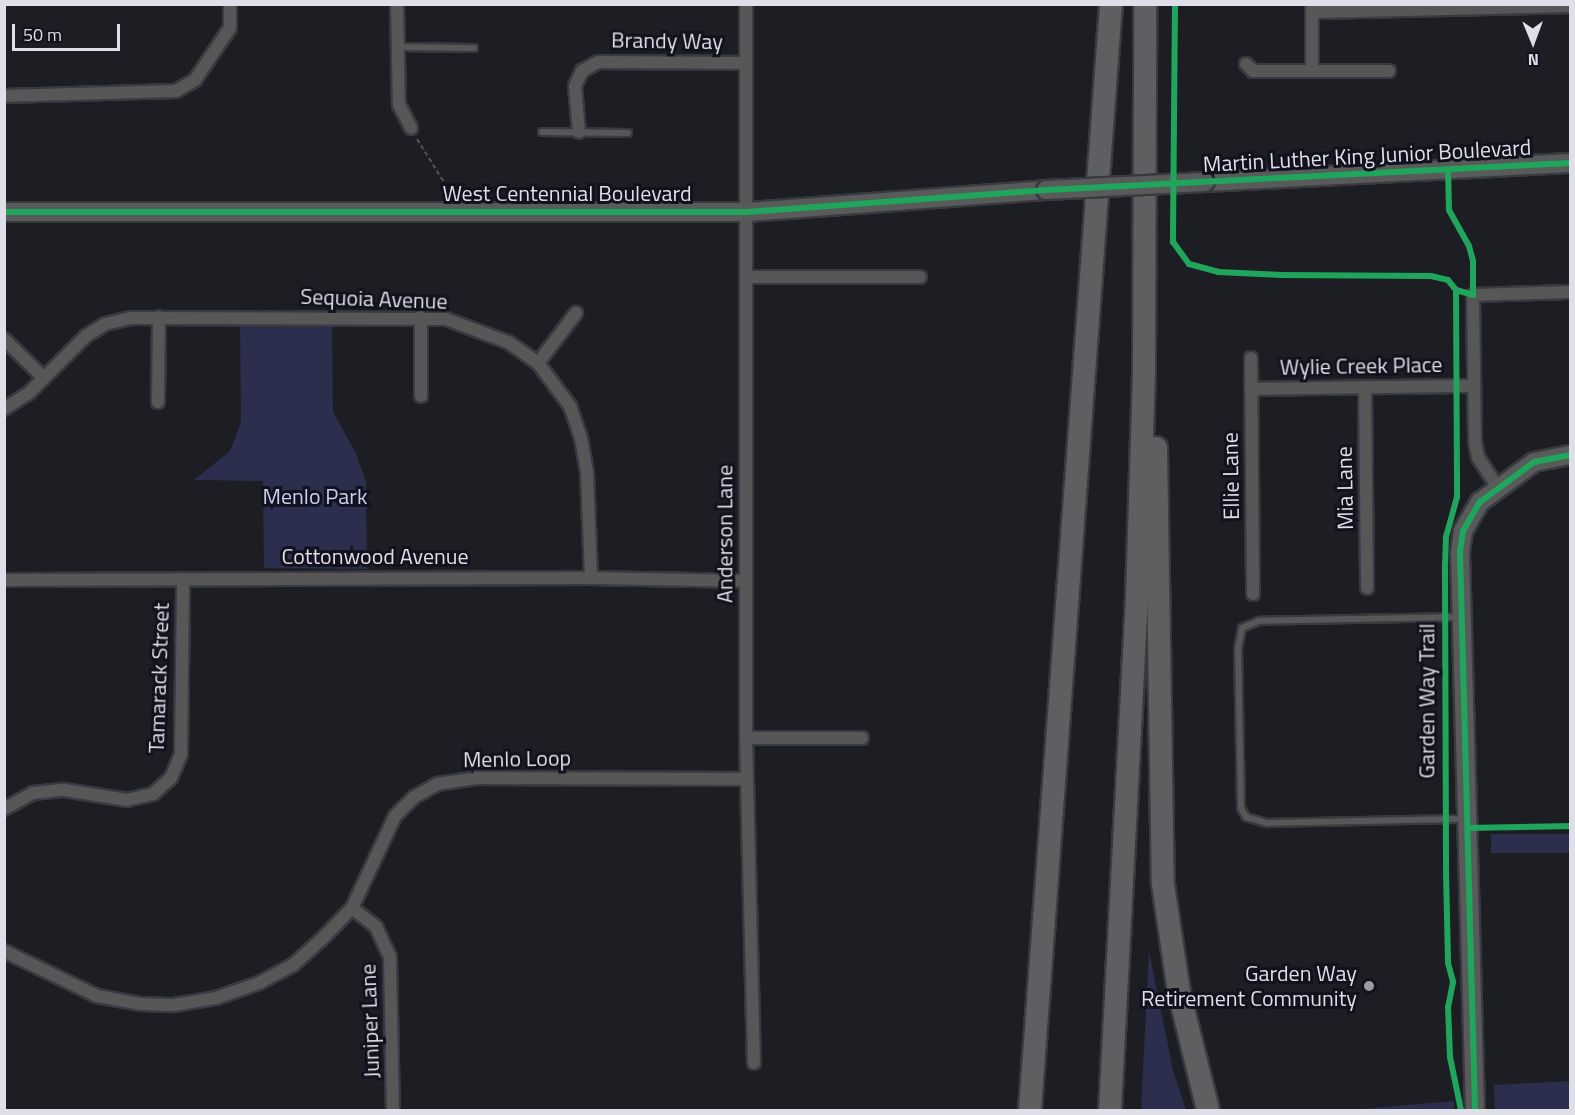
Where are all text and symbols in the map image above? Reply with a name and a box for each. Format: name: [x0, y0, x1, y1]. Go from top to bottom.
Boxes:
scale bar: [15, 12, 123, 50]
north arrow: [1503, 12, 1563, 72]
text: 50 m: [23, 21, 62, 48]
street label: Brandy Way: [611, 27, 723, 55]
text: N: [1528, 48, 1539, 72]
street label: Martin Luther King Junior Boulevard: [1202, 134, 1532, 178]
street label: West Centennial Boulevard: [442, 181, 692, 207]
street label: Sequoia Avenue: [300, 283, 448, 315]
street label: Wylie Creek Place: [1280, 351, 1442, 381]
street label: Ellie Lane: [1217, 432, 1245, 520]
street label: Mia Lane: [1331, 446, 1359, 530]
street label: Anderson Lane: [712, 465, 738, 603]
park label: Menlo Park: [263, 484, 367, 510]
street label: Cottonwood Avenue: [281, 544, 469, 570]
street label: Tamarack Street: [143, 602, 175, 754]
street label: Garden Way Trail: [1414, 623, 1440, 779]
street label: Menlo Loop: [463, 745, 571, 773]
place label: Garden Way Retirement Community: [1141, 960, 1357, 1011]
street label: Juniper Lane: [355, 963, 385, 1079]
marker: Garden Way Retirement Community: [1362, 979, 1376, 993]

